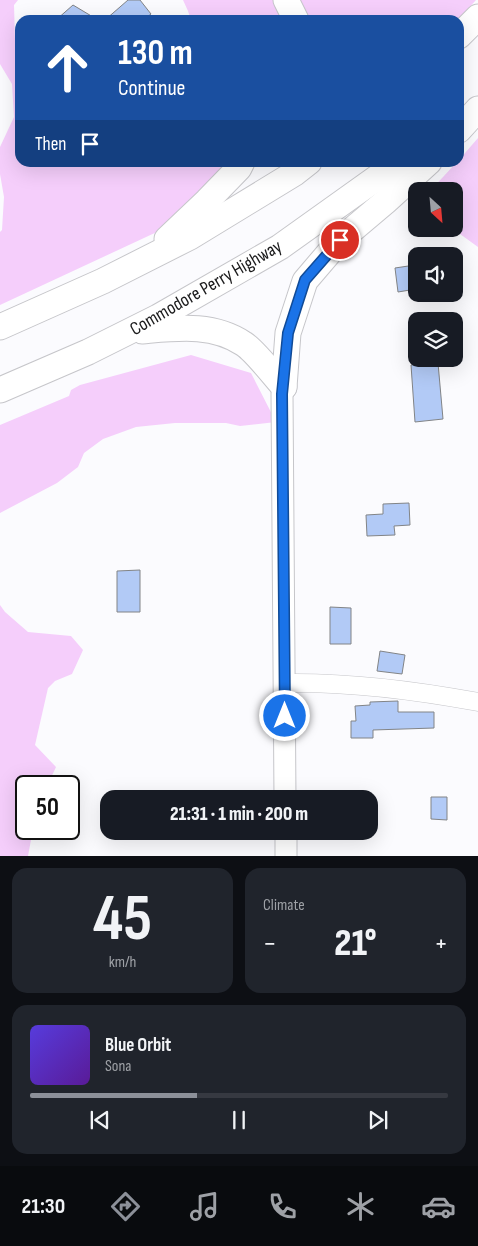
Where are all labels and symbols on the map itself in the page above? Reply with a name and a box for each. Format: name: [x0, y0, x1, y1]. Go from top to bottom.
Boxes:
north arrow: [408, 182, 462, 238]
pin: [319, 219, 361, 261]
street label: Commodore Perry Highway: [126, 235, 287, 341]
position arrow: [258, 689, 310, 741]
speed limit sign: 50: [15, 775, 80, 840]

